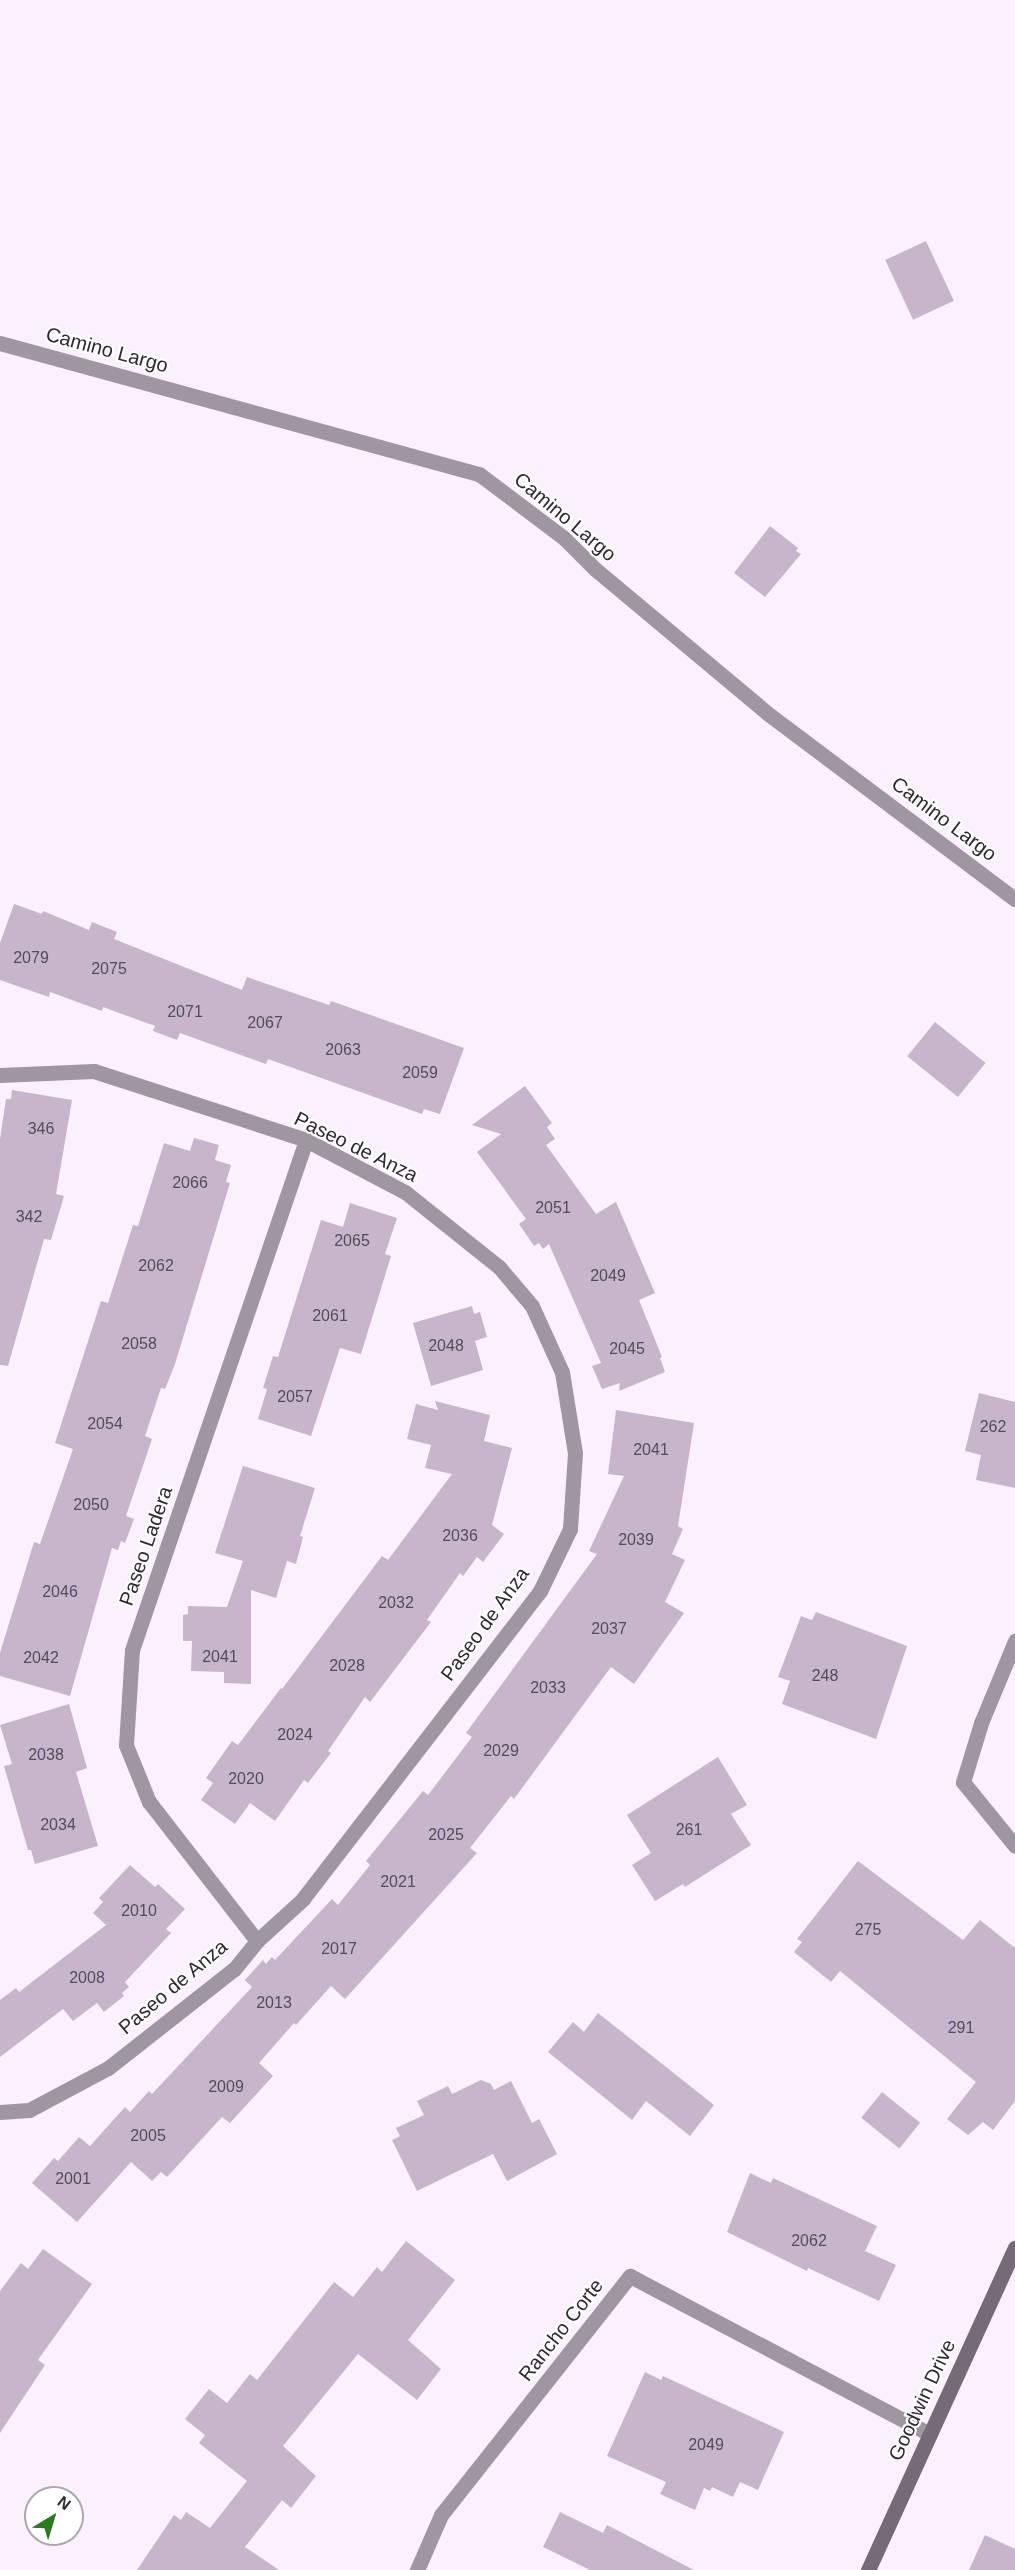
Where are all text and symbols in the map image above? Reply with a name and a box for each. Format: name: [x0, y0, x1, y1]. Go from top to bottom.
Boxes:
street label: Camino Largo: [43, 322, 171, 378]
street label: Camino Largo: [509, 467, 621, 567]
street label: Camino Largo: [887, 772, 1001, 866]
house number: 2079: [13, 948, 49, 968]
house number: 2075: [91, 959, 127, 979]
house number: 2071: [167, 1002, 203, 1022]
house number: 2067: [247, 1013, 283, 1033]
house number: 2063: [325, 1040, 361, 1060]
house number: 2059: [402, 1063, 438, 1083]
street label: Paseo de Anza: [290, 1106, 422, 1188]
house number: 346: [28, 1119, 54, 1139]
house number: 2066: [172, 1173, 208, 1193]
house number: 2051: [535, 1198, 571, 1218]
house number: 342: [16, 1207, 42, 1227]
house number: 2065: [334, 1231, 370, 1251]
house number: 2062: [138, 1256, 174, 1276]
house number: 2049: [590, 1266, 626, 1286]
house number: 2061: [312, 1306, 348, 1326]
house number: 2058: [121, 1334, 157, 1354]
house number: 2048: [428, 1336, 464, 1356]
house number: 2045: [609, 1339, 645, 1359]
house number: 2057: [277, 1387, 313, 1407]
house number: 2054: [87, 1414, 123, 1434]
house number: 262: [980, 1417, 1006, 1437]
house number: 2041: [633, 1440, 669, 1460]
street label: Paseo Ladera: [114, 1483, 178, 1609]
house number: 2050: [73, 1495, 109, 1515]
house number: 2036: [442, 1526, 478, 1546]
house number: 2039: [618, 1530, 654, 1550]
street label: Paseo de Anza: [435, 1562, 535, 1686]
house number: 2046: [42, 1582, 78, 1602]
house number: 2032: [378, 1593, 414, 1613]
house number: 2037: [591, 1619, 627, 1639]
house number: 2041: [202, 1647, 238, 1667]
house number: 2042: [23, 1648, 59, 1668]
house number: 2028: [329, 1656, 365, 1676]
house number: 248: [812, 1666, 838, 1686]
house number: 2033: [530, 1678, 566, 1698]
house number: 2024: [277, 1725, 313, 1745]
house number: 2029: [483, 1741, 519, 1761]
house number: 2038: [28, 1745, 64, 1765]
house number: 2020: [228, 1769, 264, 1789]
house number: 2034: [40, 1815, 76, 1835]
house number: 261: [676, 1820, 702, 1840]
house number: 2025: [428, 1825, 464, 1845]
house number: 2021: [380, 1872, 416, 1892]
house number: 2010: [121, 1901, 157, 1921]
house number: 275: [855, 1920, 881, 1940]
street label: Paseo de Anza: [113, 1934, 233, 2040]
house number: 2017: [321, 1939, 357, 1959]
house number: 2008: [69, 1968, 105, 1988]
house number: 2013: [256, 1993, 292, 2013]
house number: 291: [948, 2018, 974, 2038]
house number: 2009: [208, 2077, 244, 2097]
house number: 2005: [130, 2126, 166, 2146]
house number: 2001: [55, 2169, 91, 2189]
house number: 2062: [791, 2231, 827, 2251]
street label: Rancho Corte: [514, 2274, 608, 2386]
street label: Goodwin Drive: [883, 2335, 961, 2465]
house number: 2049: [688, 2435, 724, 2455]
north arrow: [24, 2486, 84, 2546]
text: N: [54, 2493, 74, 2513]

